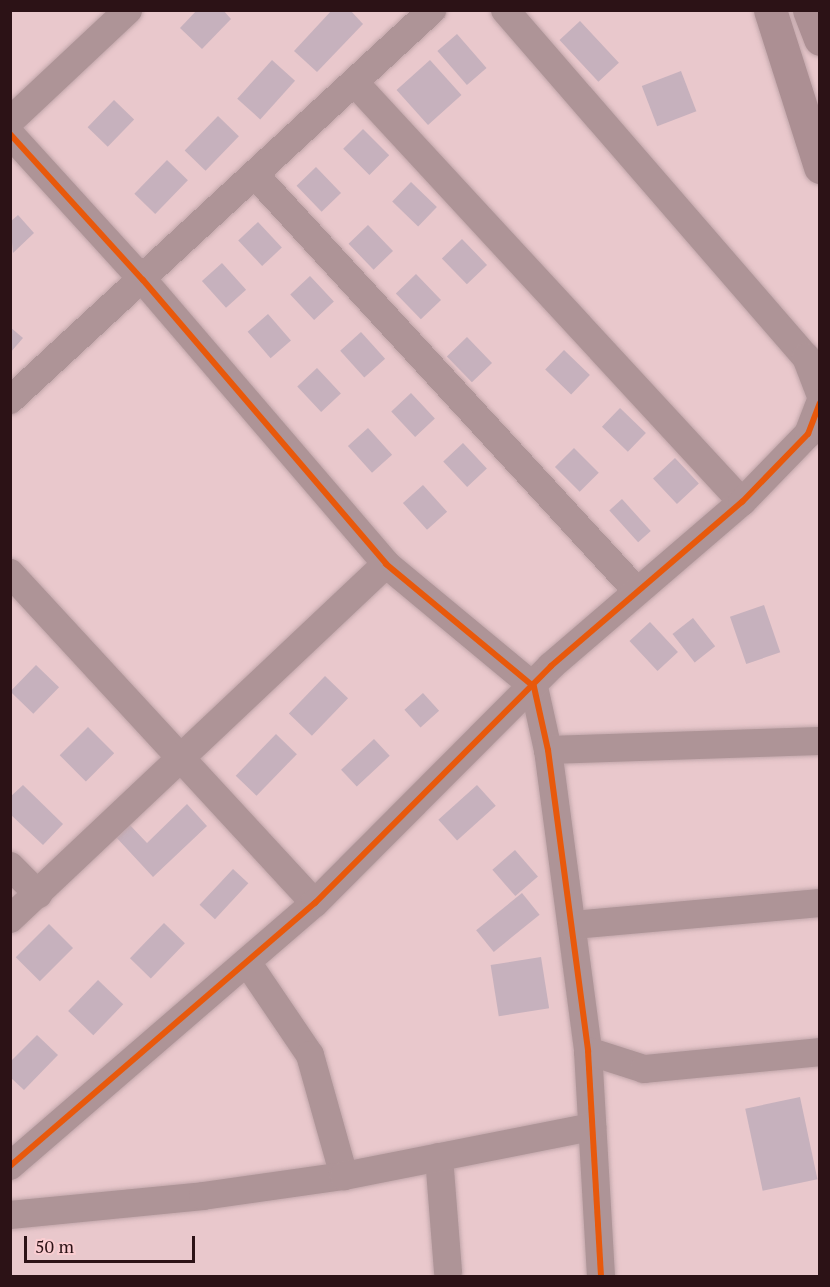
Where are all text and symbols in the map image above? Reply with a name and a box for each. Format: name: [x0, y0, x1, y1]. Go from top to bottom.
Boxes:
scale bar: [27, 1224, 198, 1262]
text: 50 m: [35, 1234, 74, 1258]

